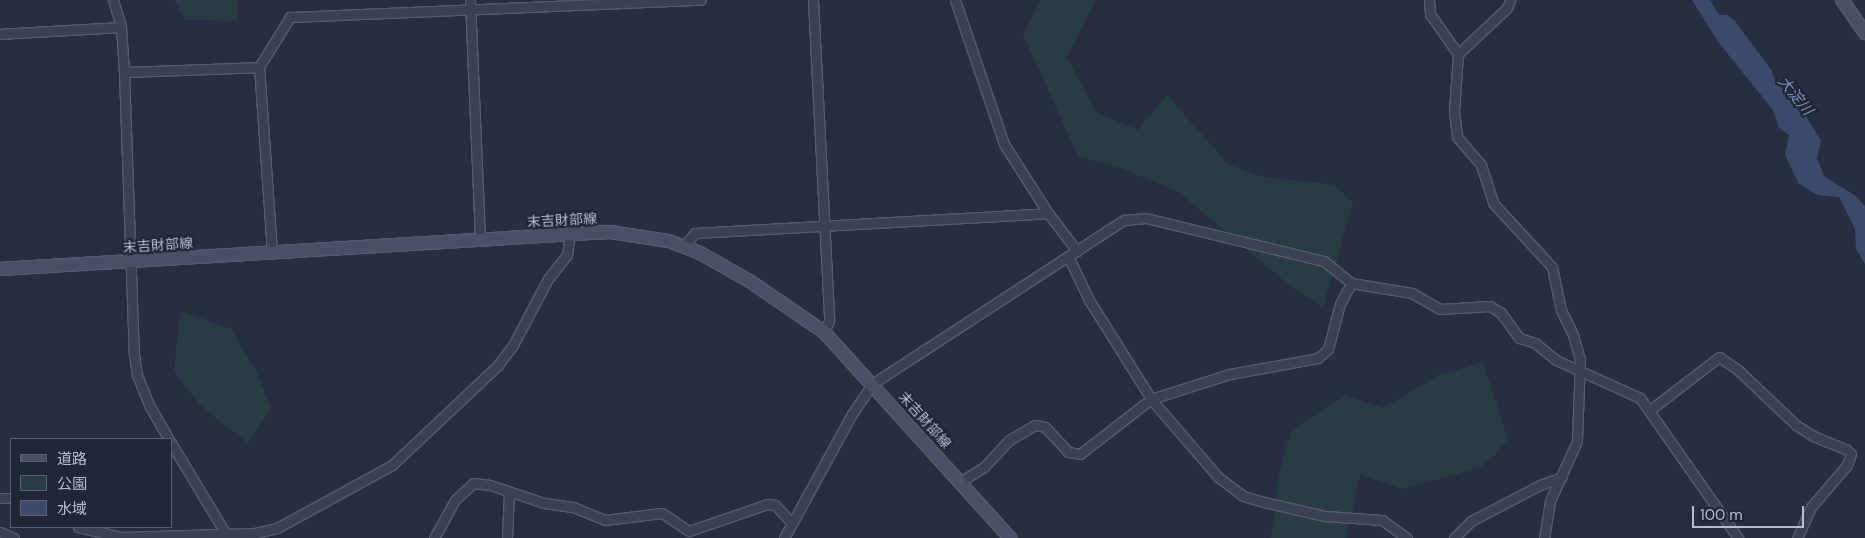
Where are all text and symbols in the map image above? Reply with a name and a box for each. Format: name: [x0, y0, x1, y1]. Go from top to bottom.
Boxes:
water label: 大淀川: [1774, 73, 1816, 119]
street label: 末吉財部線: [527, 210, 597, 230]
street label: 末吉財部線: [122, 234, 194, 256]
street label: 末吉財部線: [895, 388, 955, 452]
legend: [10, 438, 172, 528]
text: 道路: [57, 449, 87, 469]
text: 公園: [57, 474, 87, 494]
scale bar: [1695, 496, 1808, 528]
text: 水域: [57, 499, 87, 519]
text: 100 m: [1700, 505, 1743, 525]

